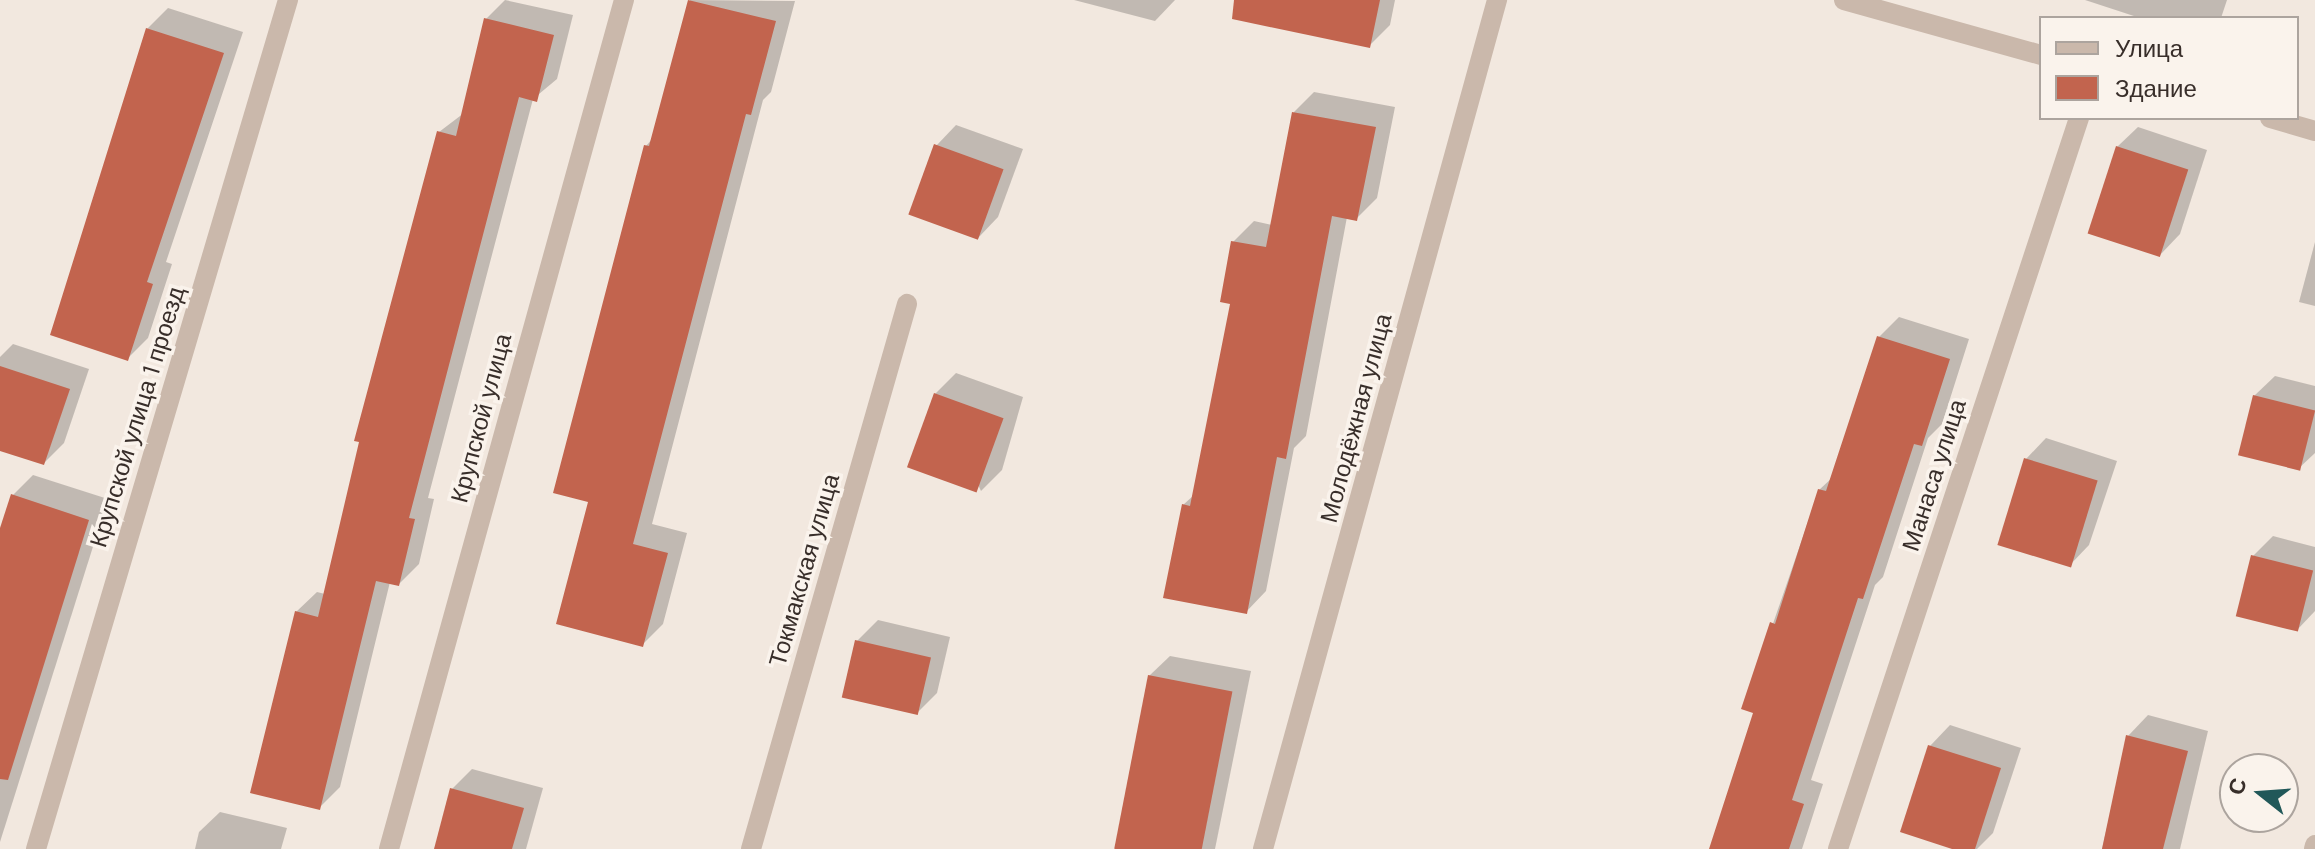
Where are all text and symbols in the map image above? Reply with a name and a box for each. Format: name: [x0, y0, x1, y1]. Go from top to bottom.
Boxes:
legend: [2039, 16, 2299, 120]
text: Улица: [2115, 33, 2183, 64]
text: Здание: [2115, 73, 2197, 104]
street label: Крупской улица 1 проезд: [84, 283, 190, 551]
street label: Молодёжная улица: [1314, 310, 1398, 526]
street label: Крупской улица: [445, 330, 517, 506]
street label: Манаса улица: [1896, 395, 1972, 555]
street label: Токмакская улица: [763, 470, 845, 670]
north arrow: [2219, 753, 2299, 833]
text: С: [2221, 775, 2254, 798]

